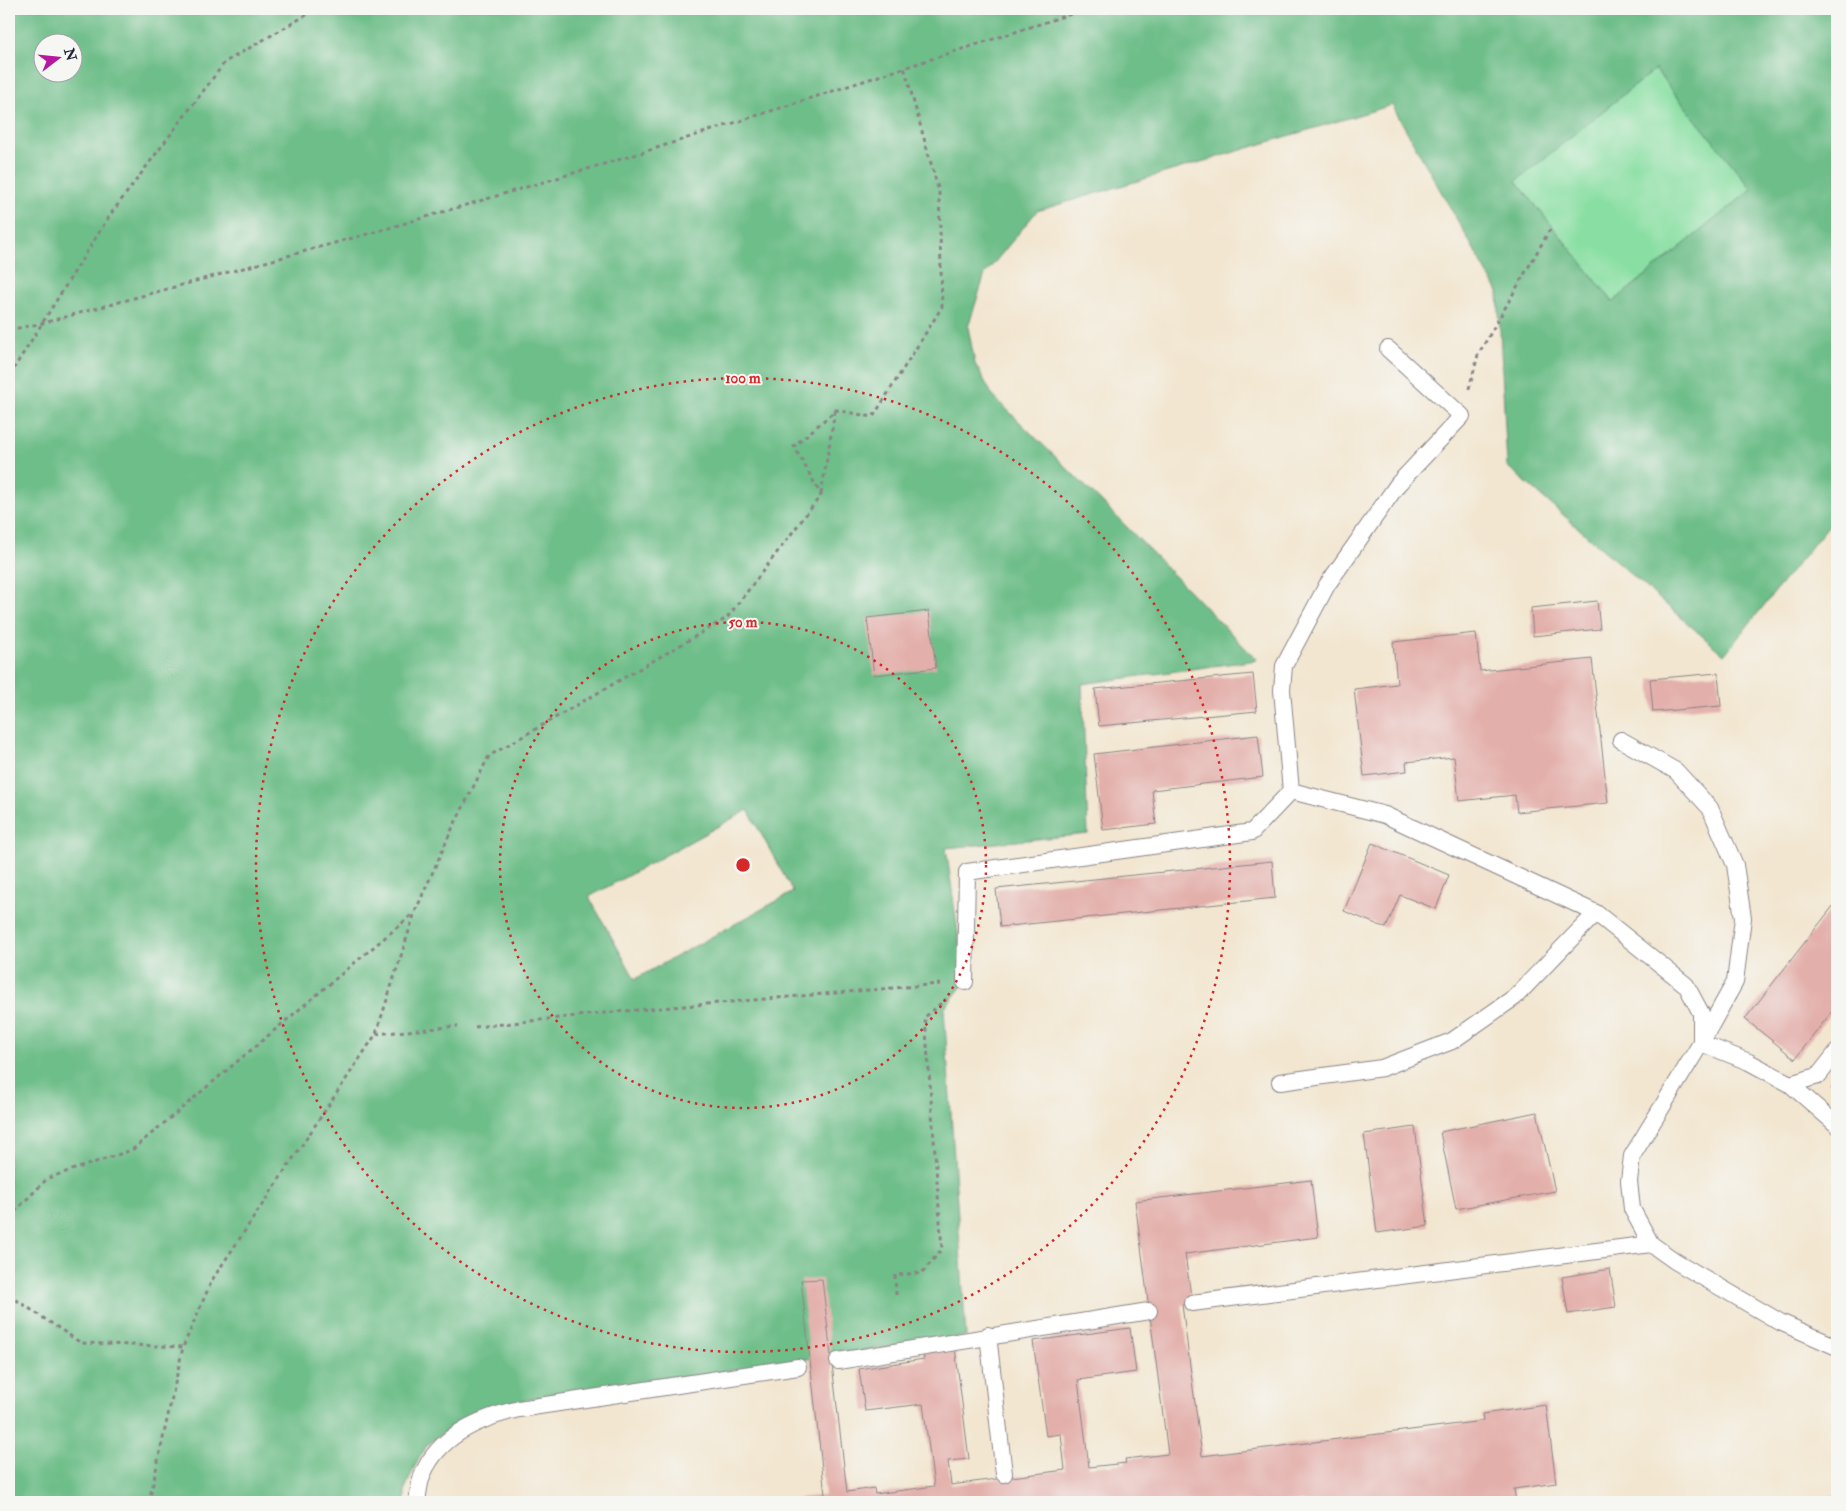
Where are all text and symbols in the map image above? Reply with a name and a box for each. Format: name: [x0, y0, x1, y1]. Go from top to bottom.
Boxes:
north arrow: [32, 32, 82, 82]
text: N: [60, 45, 80, 63]
text: 100 m: [725, 369, 761, 388]
text: 50 m: [729, 613, 758, 632]
centre of rings: [734, 856, 752, 874]

